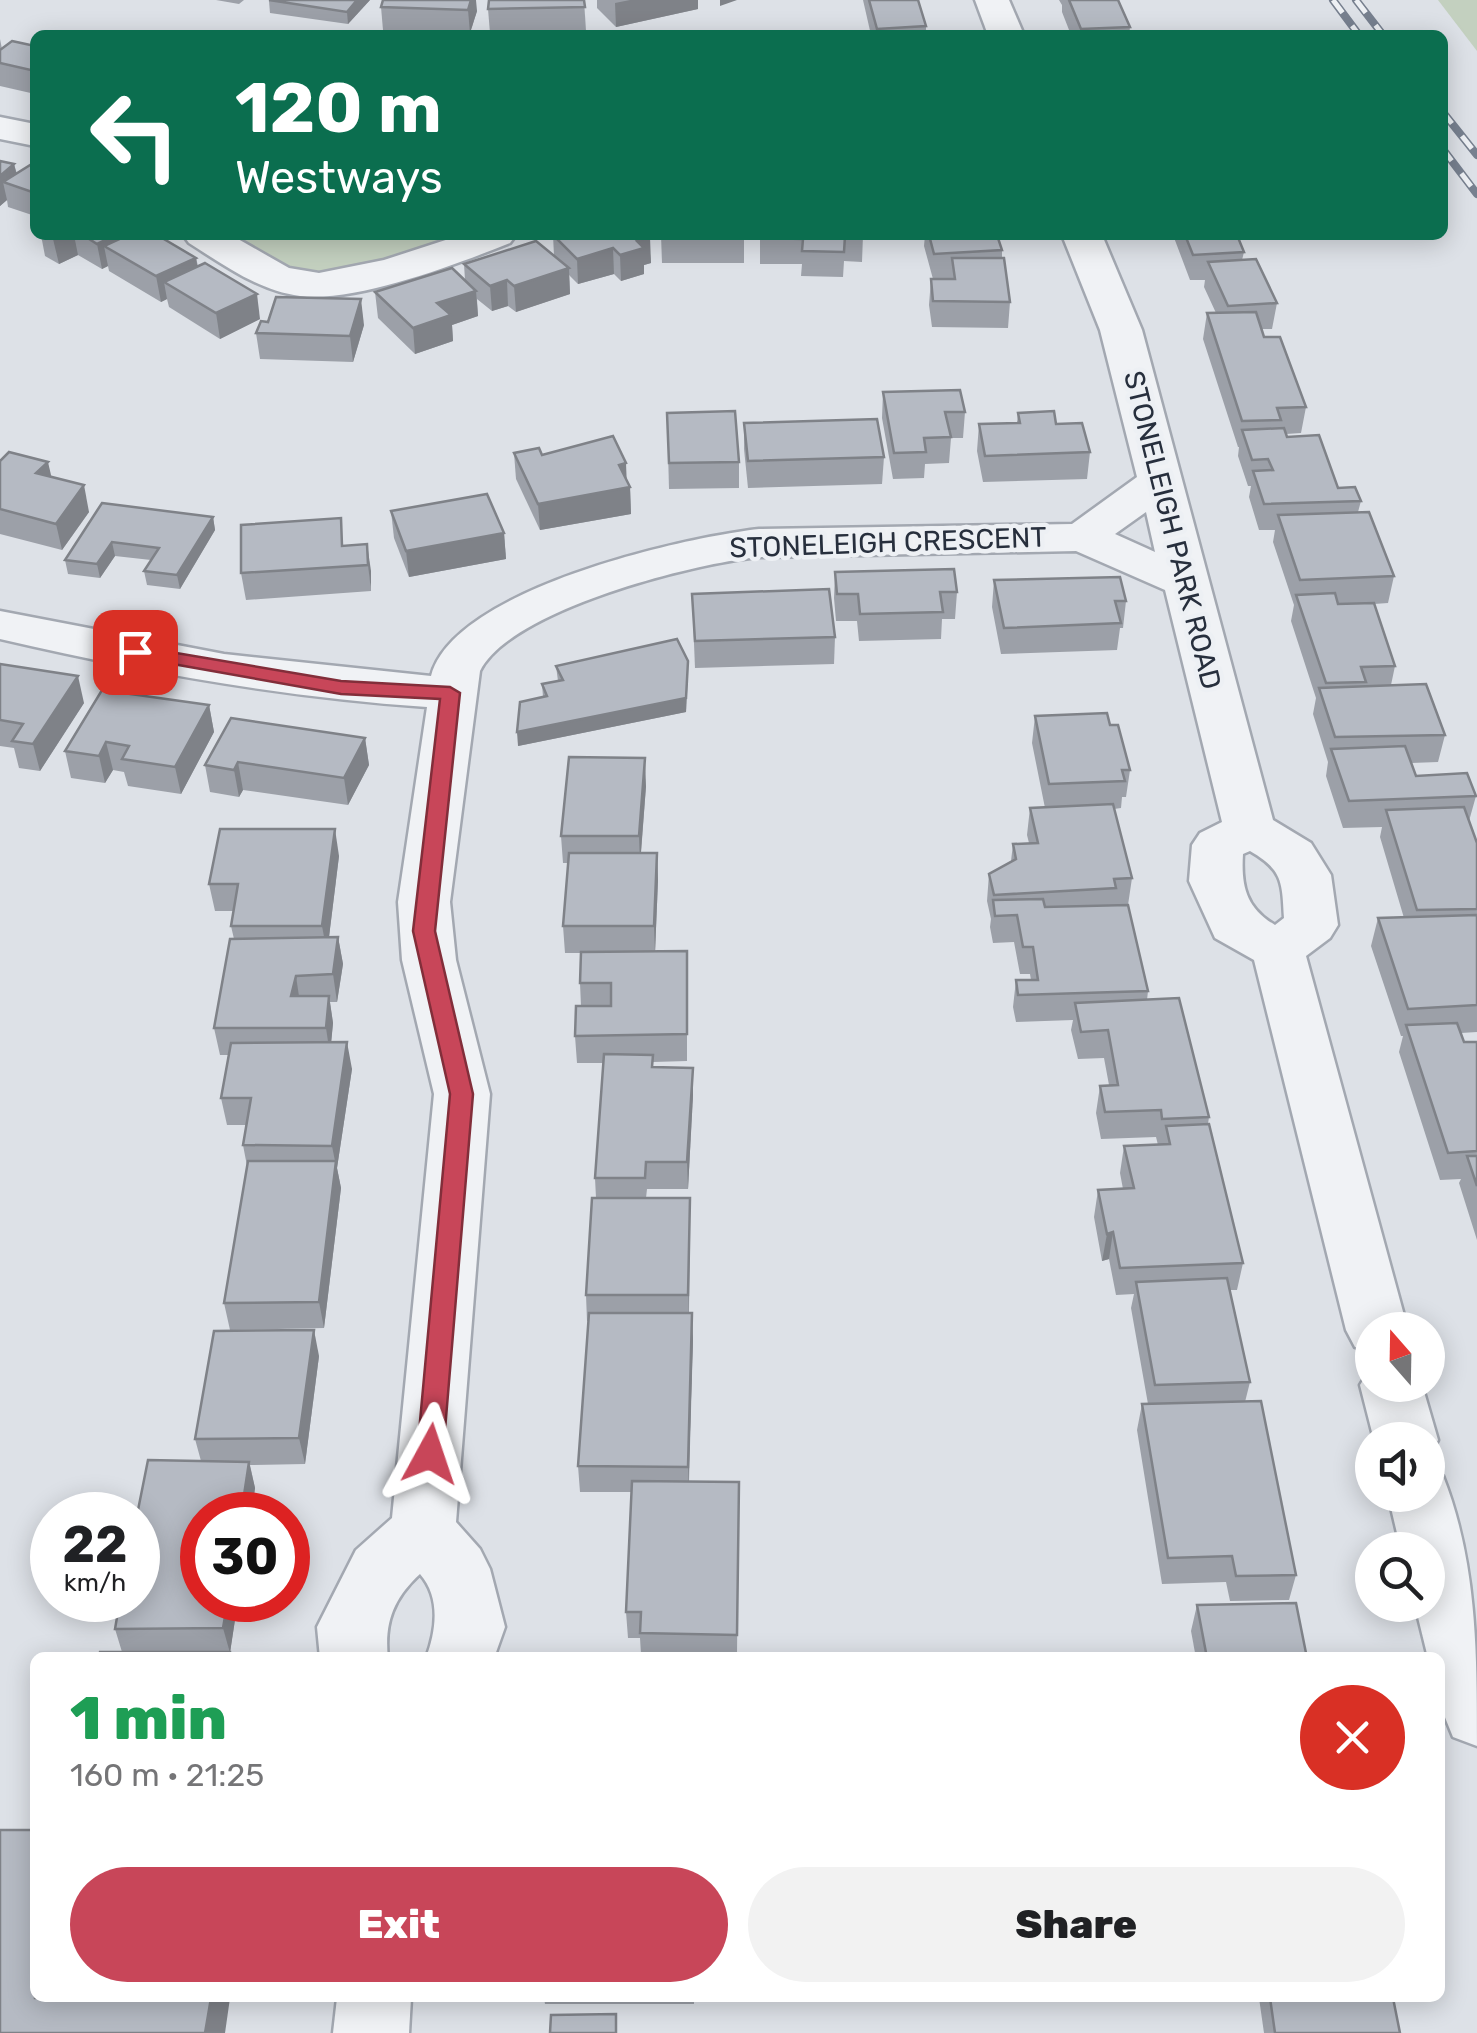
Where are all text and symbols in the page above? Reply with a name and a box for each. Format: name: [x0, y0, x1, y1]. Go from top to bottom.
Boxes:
text: 120 m: [235, 67, 442, 150]
icon: left: [70, 70, 200, 200]
text: Westways: [235, 151, 443, 204]
street label: STONELEIGH PARK ROAD: [1117, 367, 1228, 693]
street label: STONELEIGH CRESCENT: [729, 520, 1047, 565]
pin: [93, 610, 178, 695]
icon: arrive: [108, 625, 163, 680]
north arrow: [1355, 1312, 1445, 1402]
map controls: [1355, 1312, 1445, 1622]
position arrow: [378, 1402, 482, 1506]
button: sound: [1355, 1422, 1445, 1512]
speed limit sign: 30: [180, 1492, 310, 1622]
text: 22: [63, 1515, 128, 1575]
button: search: [1355, 1532, 1445, 1622]
text: km/h: [64, 1568, 126, 1597]
text: 1 min: [70, 1683, 227, 1754]
button: close: [1300, 1685, 1405, 1790]
text: 160 m · 21:25: [70, 1756, 264, 1794]
button: Exit: [70, 1867, 728, 1982]
button: Share: [748, 1867, 1405, 1982]

